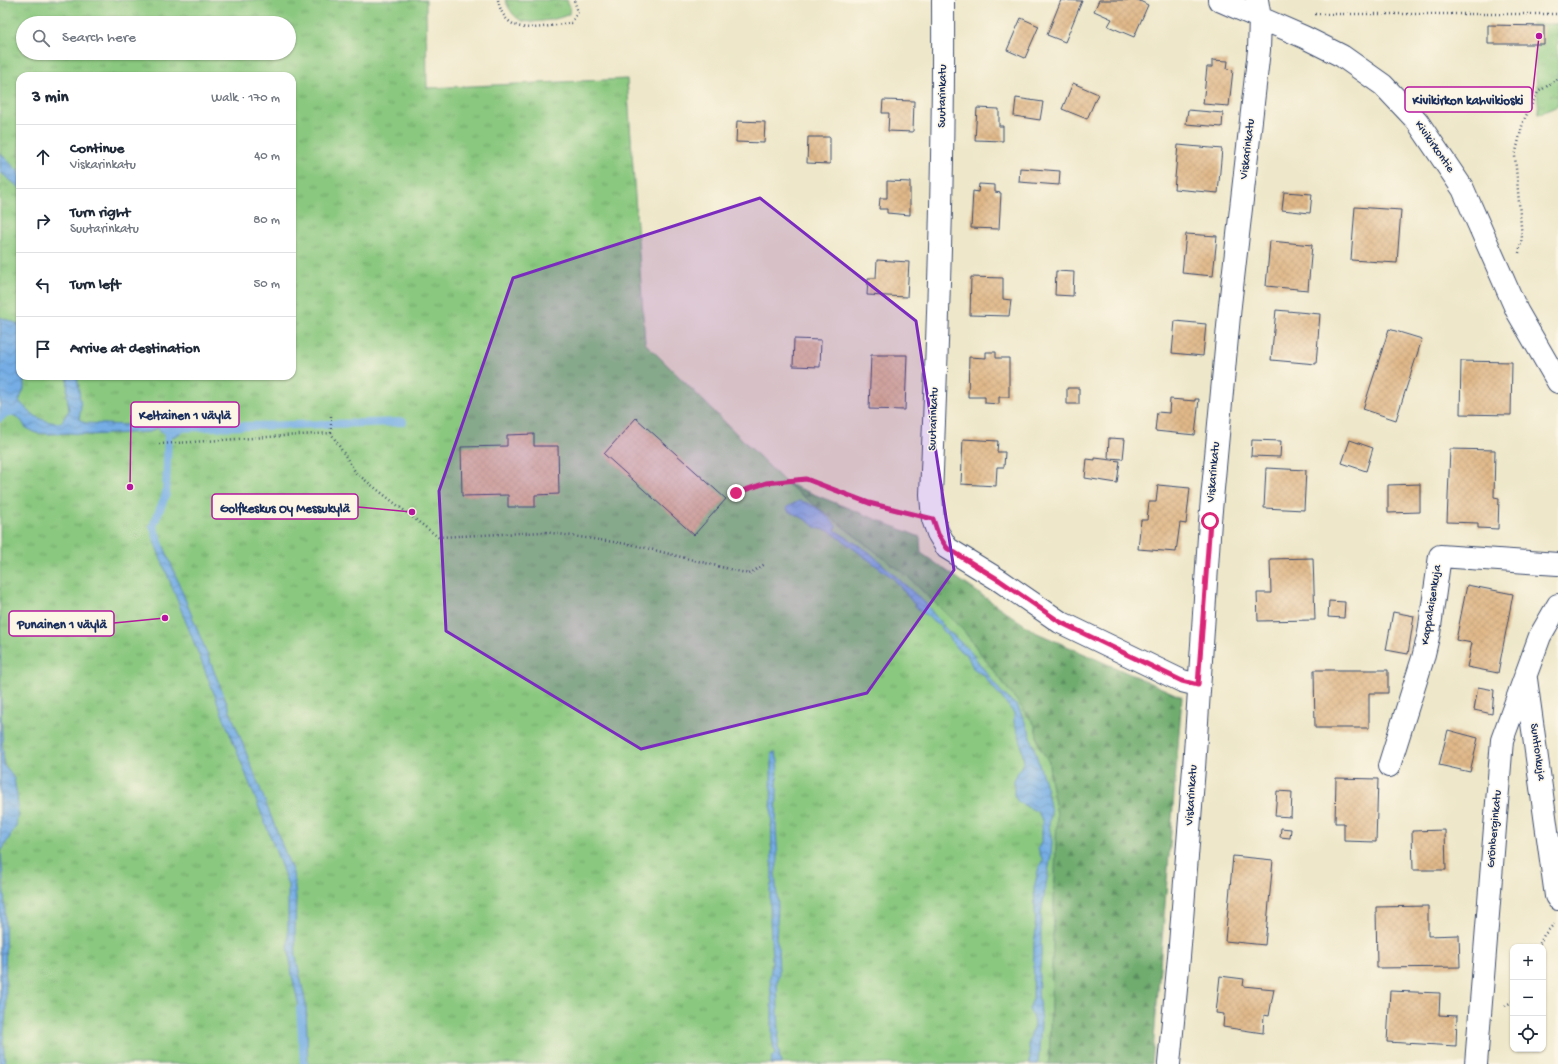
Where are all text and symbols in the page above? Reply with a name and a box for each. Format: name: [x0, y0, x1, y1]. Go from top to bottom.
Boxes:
search box: [16, 16, 296, 60]
icon: search: [30, 27, 52, 49]
text: Search here: [62, 29, 136, 47]
street label: Suutarinkatu: [935, 64, 951, 128]
callout: Kivikirkon kahvikioski: [1405, 87, 1532, 112]
text: 3 min: [32, 88, 69, 108]
text: Walk · 170 m: [211, 91, 280, 106]
text: Kivikirkon kahvikioski: [1412, 94, 1524, 109]
street label: Viskarinkatu: [1237, 118, 1259, 181]
street label: Kivikirkontie: [1411, 118, 1457, 176]
text: Continue: [70, 140, 124, 158]
icon: ahead: [32, 146, 54, 168]
text: 40 m: [254, 149, 280, 164]
text: Viskarinkatu: [70, 158, 136, 173]
text: Turn right: [70, 204, 130, 222]
icon: right: [32, 210, 54, 232]
text: 80 m: [253, 213, 280, 228]
text: Suutarinkatu: [70, 222, 139, 237]
icon: left: [32, 274, 54, 296]
text: Turn left: [70, 276, 121, 294]
text: 50 m: [253, 277, 280, 292]
icon: arrive: [32, 338, 54, 360]
text: Arrive at destination: [70, 340, 200, 358]
street label: Suutarinkatu: [926, 387, 942, 451]
callout: Keltainen 1 väylä: [131, 402, 239, 427]
text: Keltainen 1 väylä: [138, 409, 232, 424]
street label: Viskarinkatu: [1204, 441, 1224, 504]
route end: [727, 484, 745, 502]
callout: Golfkeskus Oy Messukylä: [212, 494, 358, 519]
text: Golfkeskus Oy Messukylä: [220, 501, 351, 517]
route start: [1201, 512, 1219, 530]
street label: Kappalaisenkuja: [1419, 564, 1445, 646]
callout: Punainen 1 väylä: [9, 611, 114, 636]
text: Punainen 1 väylä: [16, 618, 107, 633]
street label: Suntionkuja: [1526, 723, 1548, 782]
street label: Viskarinkatu: [1183, 764, 1201, 827]
street label: Grönberginkatu: [1485, 789, 1505, 869]
map controls: [1510, 944, 1546, 1052]
button: +: [1510, 944, 1546, 980]
button: −: [1510, 980, 1546, 1016]
button: locate: [1510, 1016, 1546, 1052]

